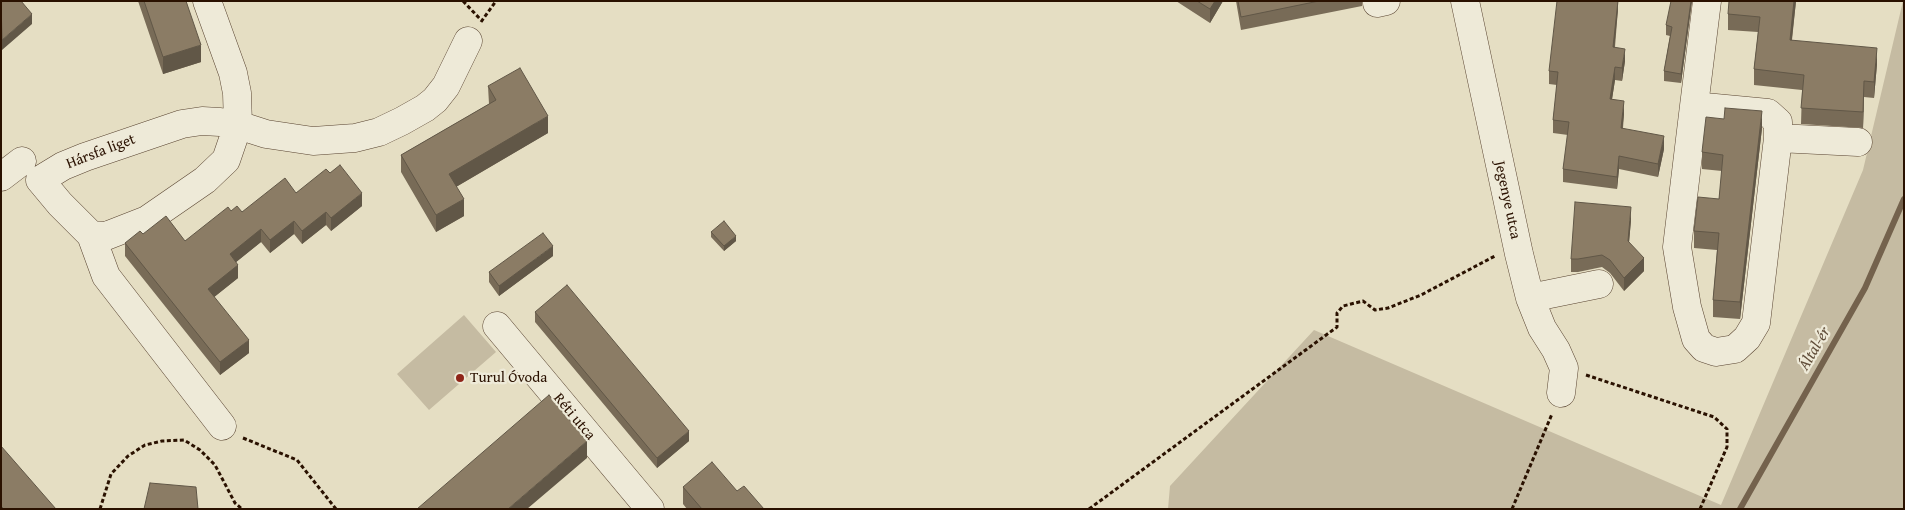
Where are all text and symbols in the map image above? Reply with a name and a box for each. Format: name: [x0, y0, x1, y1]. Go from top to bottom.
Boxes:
street label: Hársfa liget: [64, 131, 138, 173]
street label: Jegenye utca: [1490, 159, 1524, 241]
water label: Által-ér: [1795, 324, 1835, 374]
place label: Turul Óvoda: [470, 369, 547, 387]
marker: Turul Óvoda: [454, 372, 466, 384]
street label: Réti utca: [549, 390, 599, 444]

